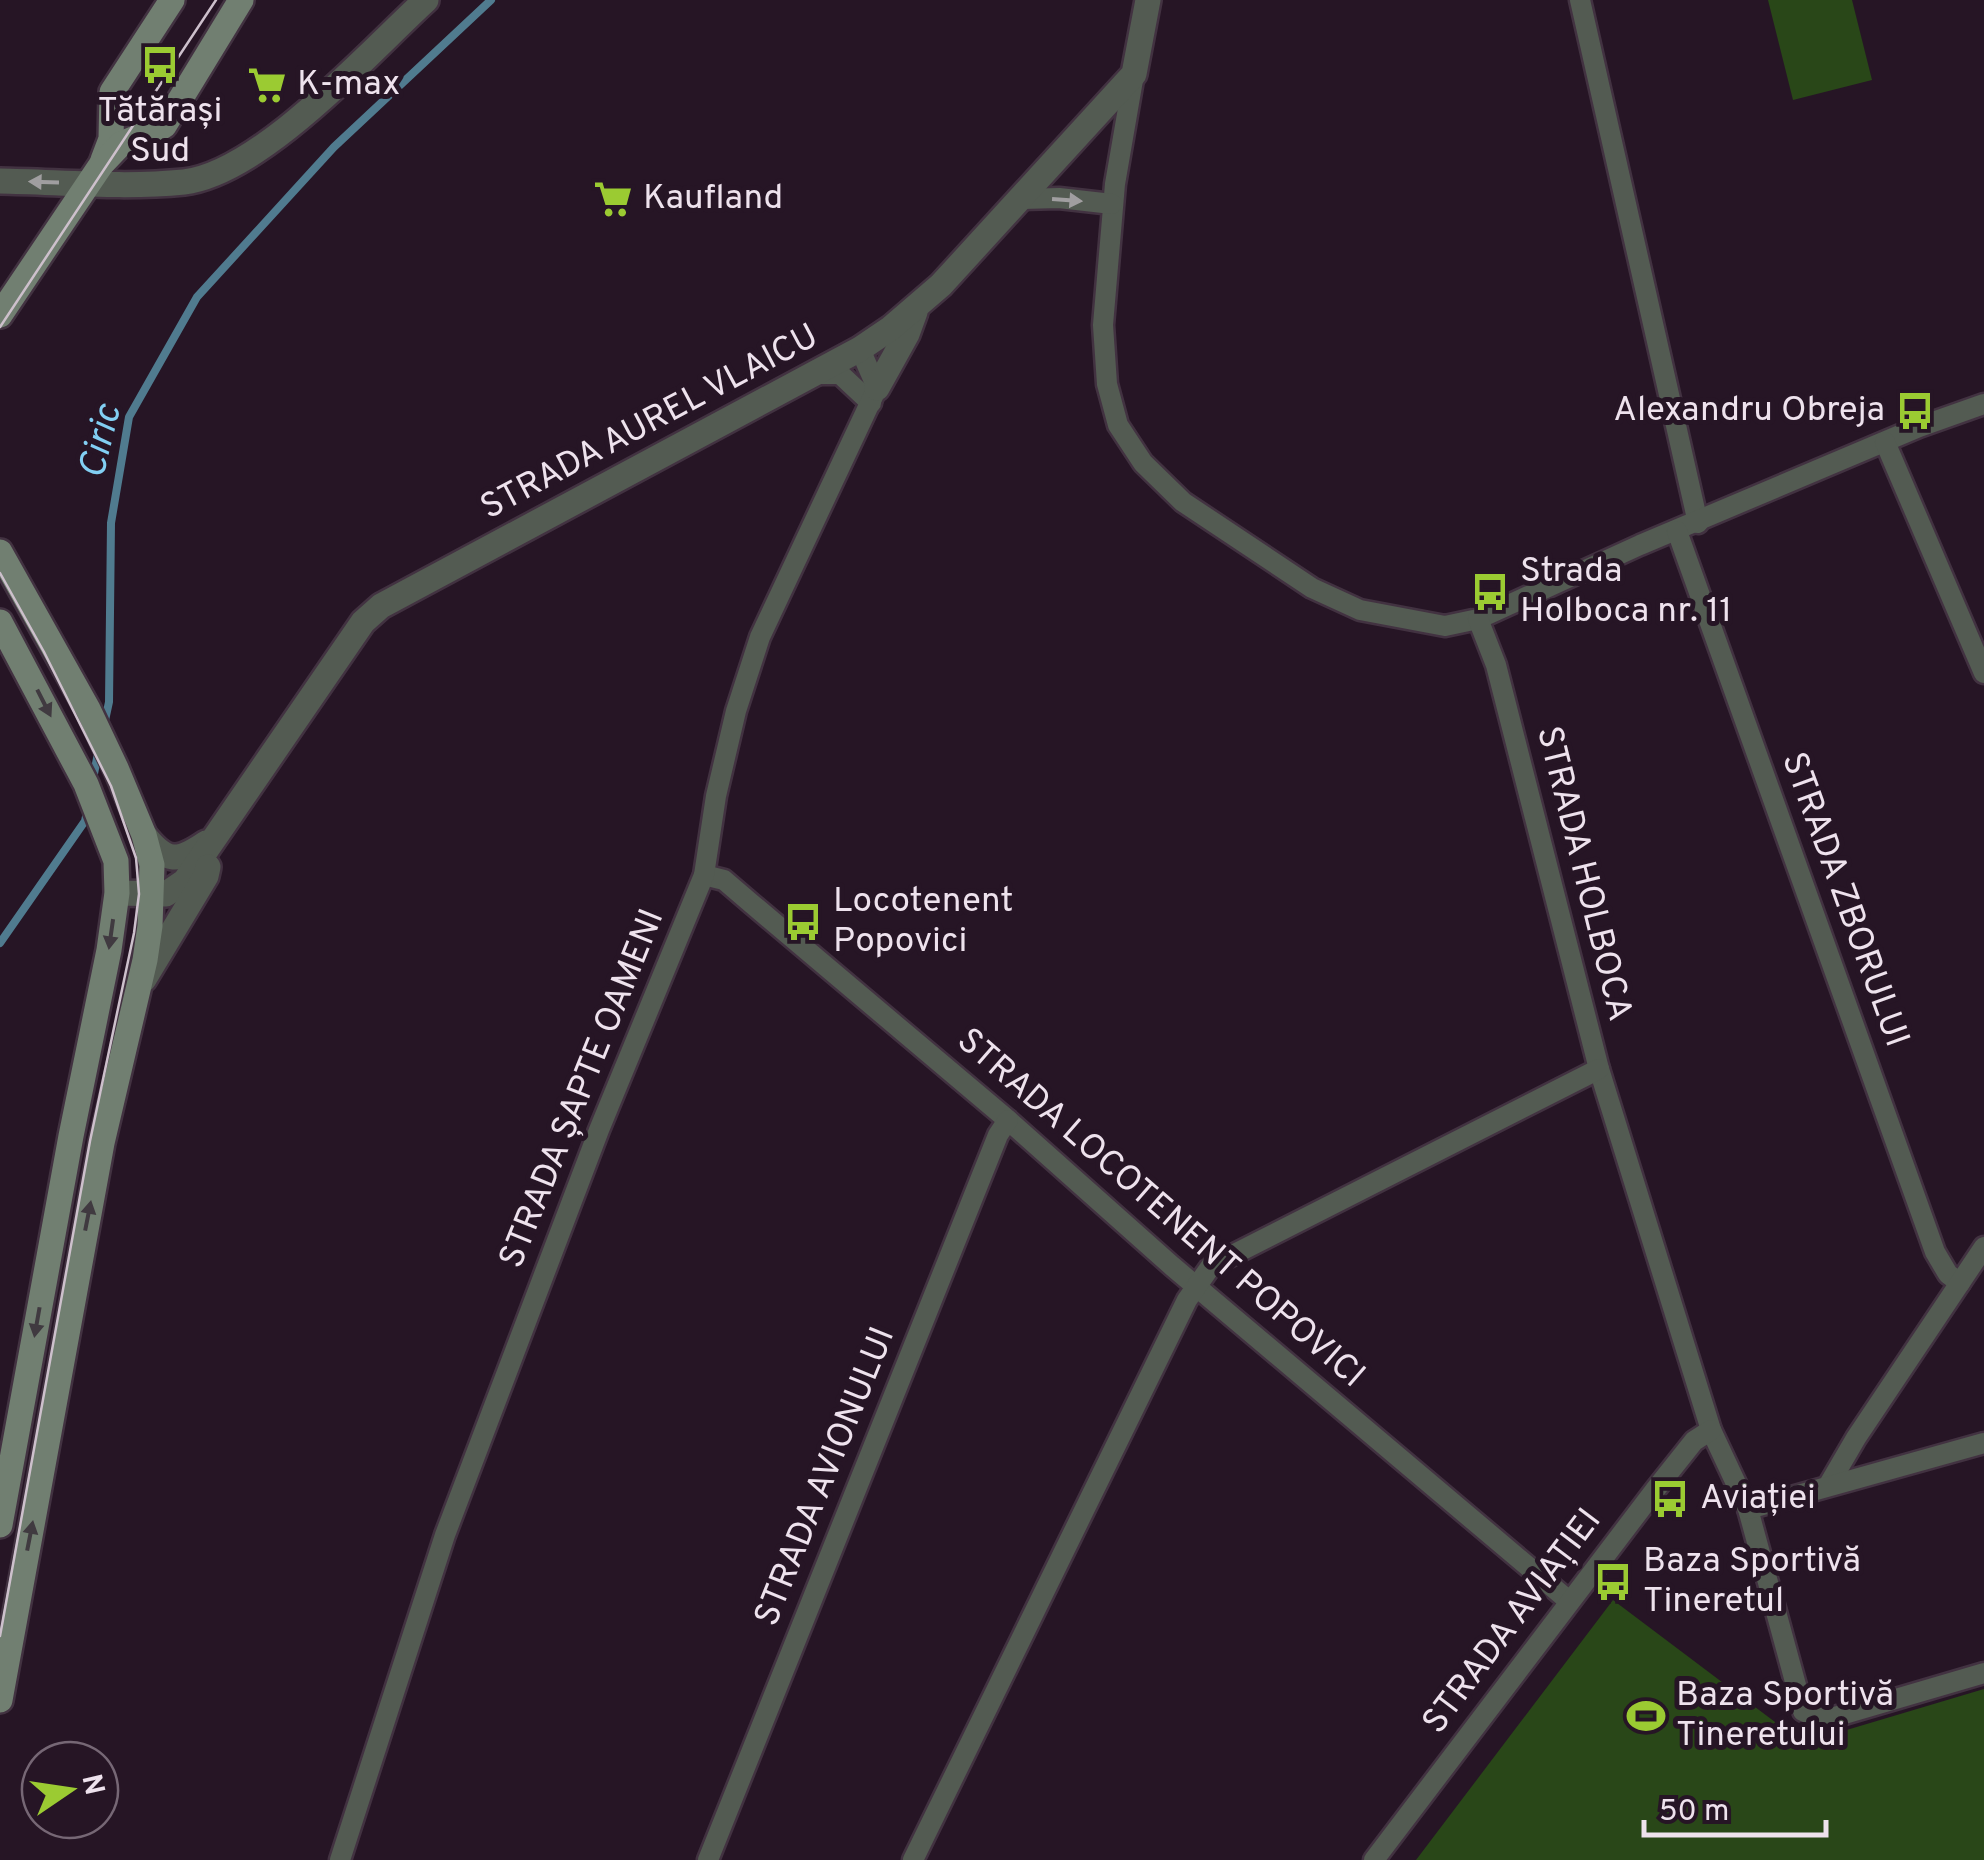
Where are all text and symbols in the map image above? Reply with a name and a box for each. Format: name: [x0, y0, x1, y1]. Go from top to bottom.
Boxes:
bus stop icon: Tătărași Sud: [139, 44, 181, 86]
place label: K-max: [297, 63, 400, 107]
supermarket icon: K-max: [246, 64, 288, 106]
place label: Tătărași Sud: [98, 90, 223, 174]
one-way arrow: [27, 174, 59, 190]
place label: Kaufland: [643, 177, 783, 221]
supermarket icon: Kaufland: [592, 178, 634, 220]
one-way arrow: [1052, 192, 1084, 208]
street label: STRADA AUREL VLAICU: [474, 315, 826, 531]
place label: Alexandru Obreja: [1613, 389, 1885, 433]
bus stop icon: Alexandru Obreja: [1894, 390, 1936, 432]
water label: Ciric: [69, 399, 135, 484]
place label: Strada Holboca nr. 11: [1520, 550, 1732, 634]
bus stop icon: Strada Holboca nr. 11: [1469, 571, 1511, 613]
one-way arrow: [35, 688, 52, 717]
street label: STRADA HOLBOCA: [1525, 722, 1641, 1026]
street label: STRADA ZBORULUI: [1770, 747, 1918, 1053]
place label: Locotenent Popovici: [833, 880, 1014, 964]
bus stop icon: Locotenent Popovici: [782, 901, 824, 943]
street label: STRADA ȘAPTE OAMENI: [491, 903, 675, 1275]
one-way arrow: [103, 919, 119, 951]
street label: STRADA LOCOTENENT POPOVICI: [947, 1020, 1373, 1398]
one-way arrow: [81, 1200, 97, 1231]
one-way arrow: [29, 1307, 44, 1338]
street label: STRADA AVIONULUI: [746, 1321, 906, 1633]
place label: Aviației: [1700, 1477, 1816, 1521]
bus stop icon: Aviației: [1649, 1478, 1691, 1520]
street label: STRADA AVIAȚIEI: [1414, 1501, 1612, 1743]
one-way arrow: [23, 1520, 39, 1551]
place label: Baza Sportivă Tineretul: [1643, 1540, 1861, 1624]
bus stop icon: Baza Sportivă Tineretul: [1592, 1561, 1634, 1603]
place label: Baza Sportivă Tineretului: [1676, 1674, 1894, 1758]
sports icon: Baza Sportivă Tineretului: [1625, 1695, 1667, 1737]
north arrow: [20, 1740, 120, 1840]
text: N: [72, 1771, 111, 1799]
scale bar: [1644, 1775, 1826, 1837]
text: 50 m: [1659, 1794, 1729, 1831]

